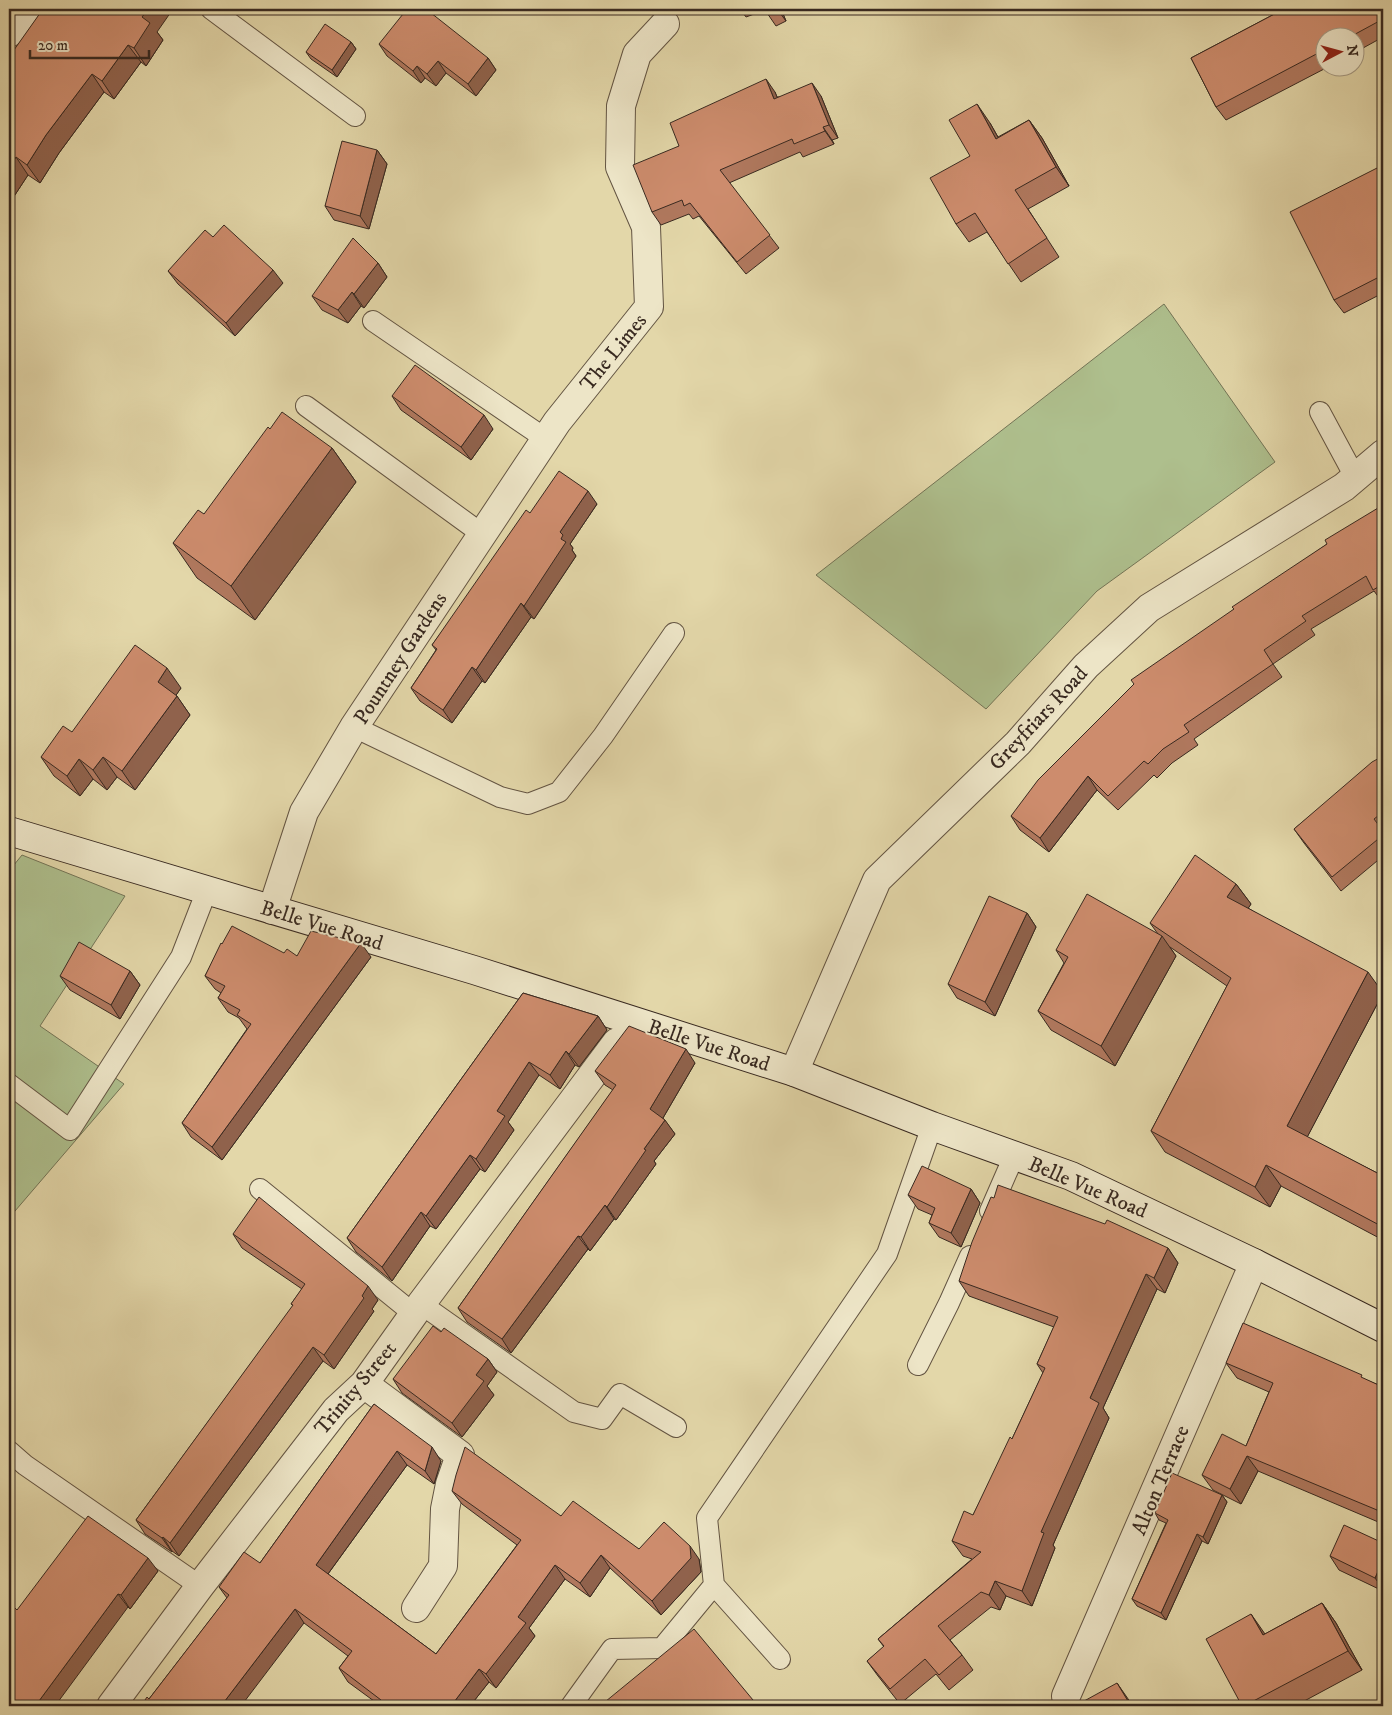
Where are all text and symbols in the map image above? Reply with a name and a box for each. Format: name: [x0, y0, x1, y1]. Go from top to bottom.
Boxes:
scale bar: [30, 28, 149, 60]
north arrow: [1314, 28, 1364, 78]
text: 20 m: [38, 36, 68, 55]
text: N: [1342, 44, 1362, 58]
street label: The Limes: [575, 309, 653, 397]
street label: Pountney Gardens: [348, 588, 453, 729]
street label: Greyfriars Road: [984, 661, 1094, 776]
street label: Belle Vue Road: [257, 895, 387, 957]
street label: Belle Vue Road: [644, 1014, 773, 1078]
street label: Belle Vue Road: [1024, 1151, 1152, 1225]
street label: Trinity Street: [309, 1336, 403, 1441]
street label: Alton Terrace: [1126, 1421, 1196, 1539]

